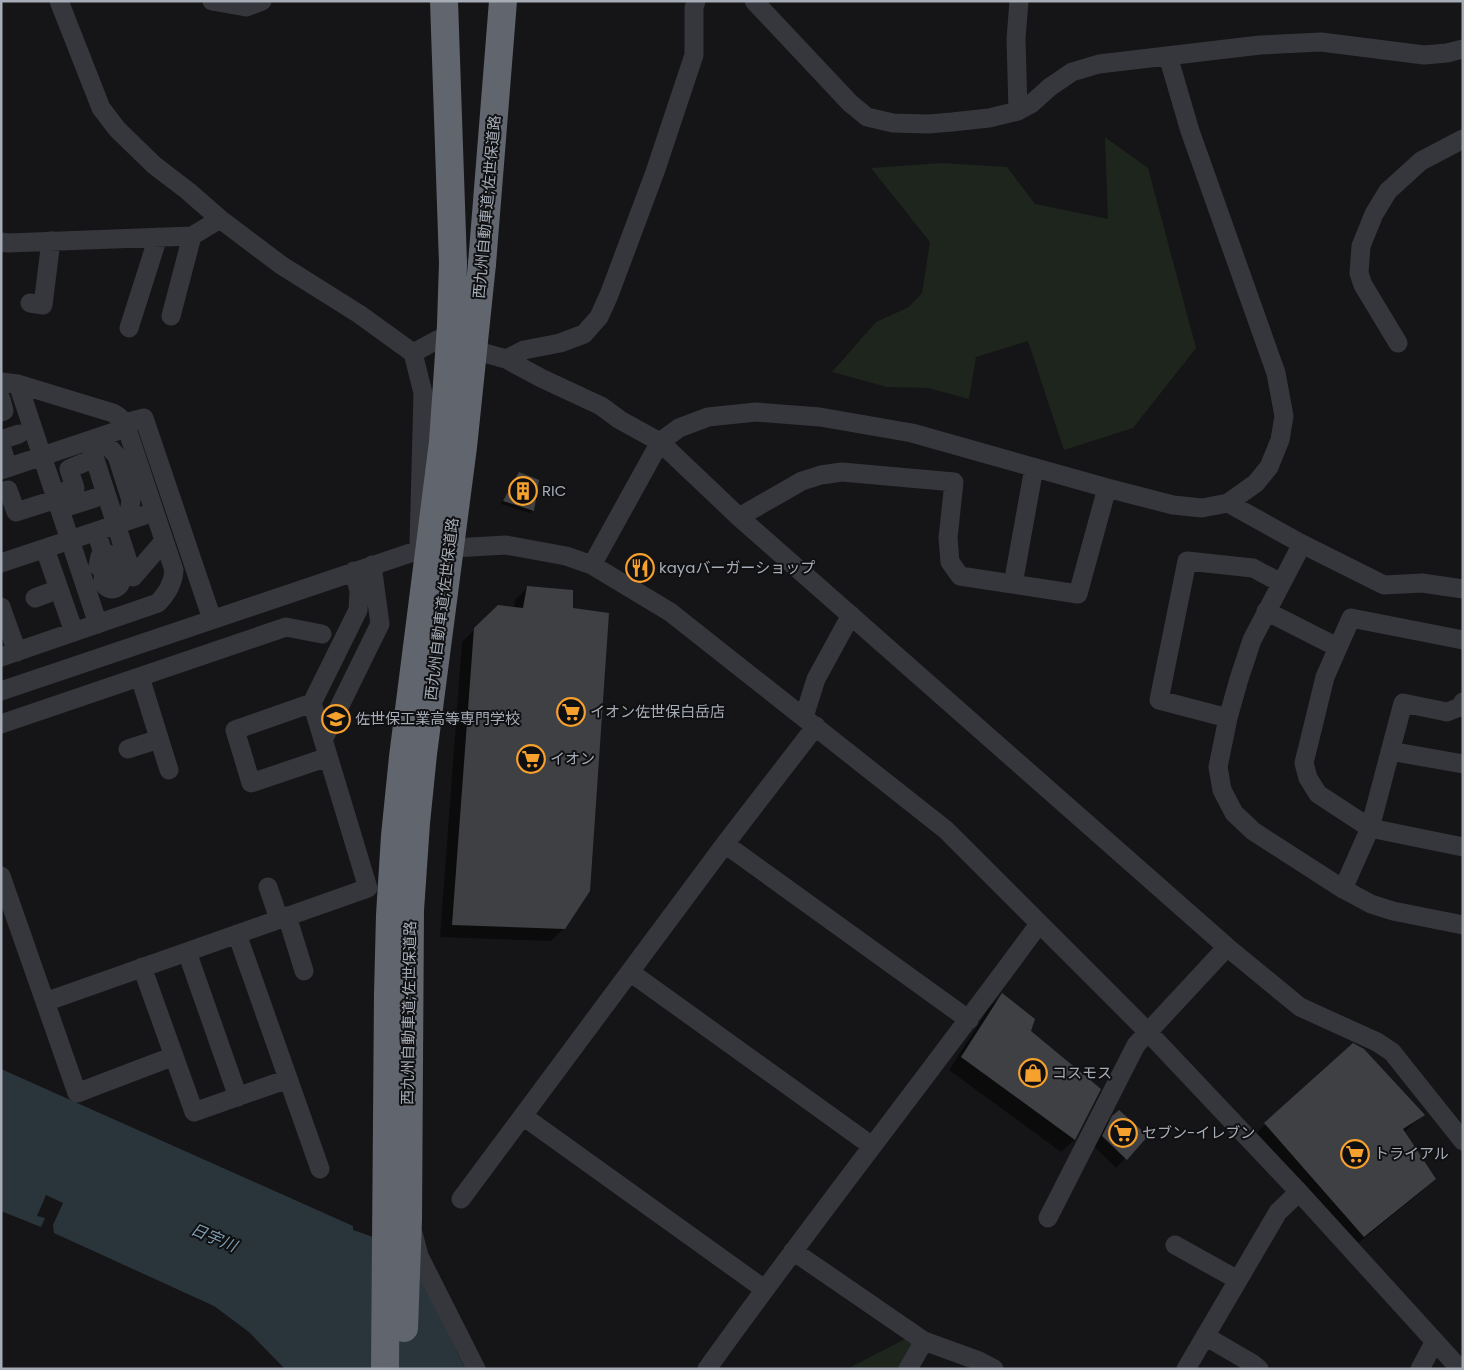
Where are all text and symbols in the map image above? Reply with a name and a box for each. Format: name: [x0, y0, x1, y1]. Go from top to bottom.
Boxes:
street label: 西九州自動車道;佐世保道路: [468, 114, 505, 300]
building icon: RIC: [508, 476, 538, 506]
place label: RIC: [542, 480, 566, 501]
street label: 西九州自動車道;佐世保道路: [420, 516, 463, 702]
restaurant icon: kayaバーガーショップ: [625, 553, 655, 583]
place label: kayaバーガーショップ: [659, 557, 815, 578]
supermarket icon: イオン佐世保白岳店: [556, 697, 586, 727]
place label: イオン佐世保白岳店: [590, 701, 725, 722]
school or university icon: 佐世保工業高等専門学校: [321, 704, 351, 734]
place label: 佐世保工業高等専門学校: [355, 708, 520, 729]
supermarket icon: イオン: [516, 744, 546, 774]
place label: イオン: [550, 748, 595, 769]
street label: 西九州自動車道;佐世保道路: [396, 921, 421, 1105]
shop icon: コスモス: [1018, 1058, 1048, 1088]
place label: コスモス: [1052, 1062, 1112, 1083]
supermarket icon: セブン-イレブン: [1108, 1118, 1138, 1148]
place label: セブン-イレブン: [1142, 1122, 1255, 1143]
supermarket icon: トライアル: [1340, 1139, 1370, 1169]
place label: トライアル: [1374, 1143, 1449, 1164]
water label: 日宇川: [187, 1217, 242, 1258]

